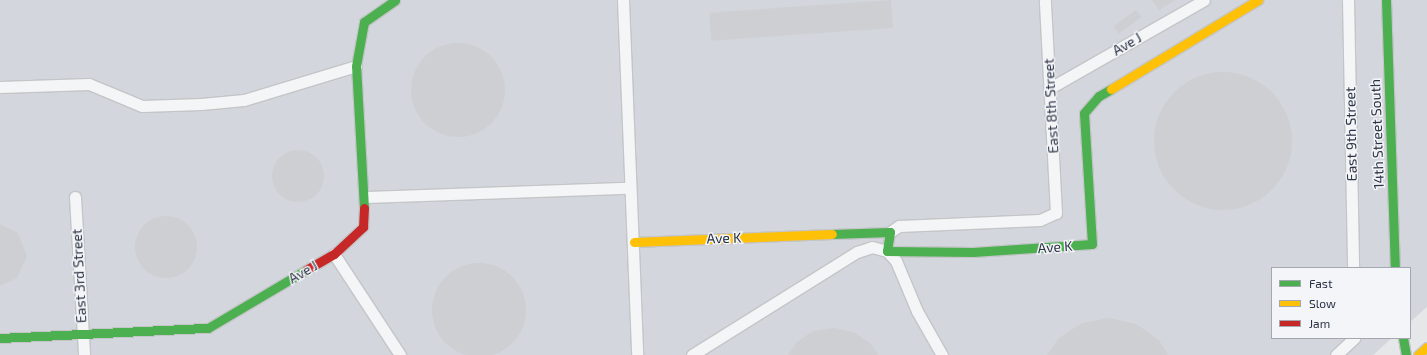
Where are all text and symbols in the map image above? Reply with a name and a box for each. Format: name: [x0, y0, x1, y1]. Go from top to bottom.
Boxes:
street label: Ave J: [1109, 29, 1145, 59]
street label: East 8th Street: [1040, 58, 1062, 154]
street label: 14th Street South: [1367, 79, 1387, 189]
street label: East 9th Street: [1342, 87, 1360, 181]
street label: East 3rd Street: [68, 228, 90, 324]
street label: Ave K: [706, 229, 742, 247]
street label: Ave K: [1037, 237, 1073, 257]
street label: Ave J: [285, 257, 321, 287]
legend: [1271, 267, 1411, 339]
text: Fast: [1309, 276, 1332, 290]
text: Slow: [1309, 296, 1336, 310]
text: Jam: [1309, 316, 1330, 330]

